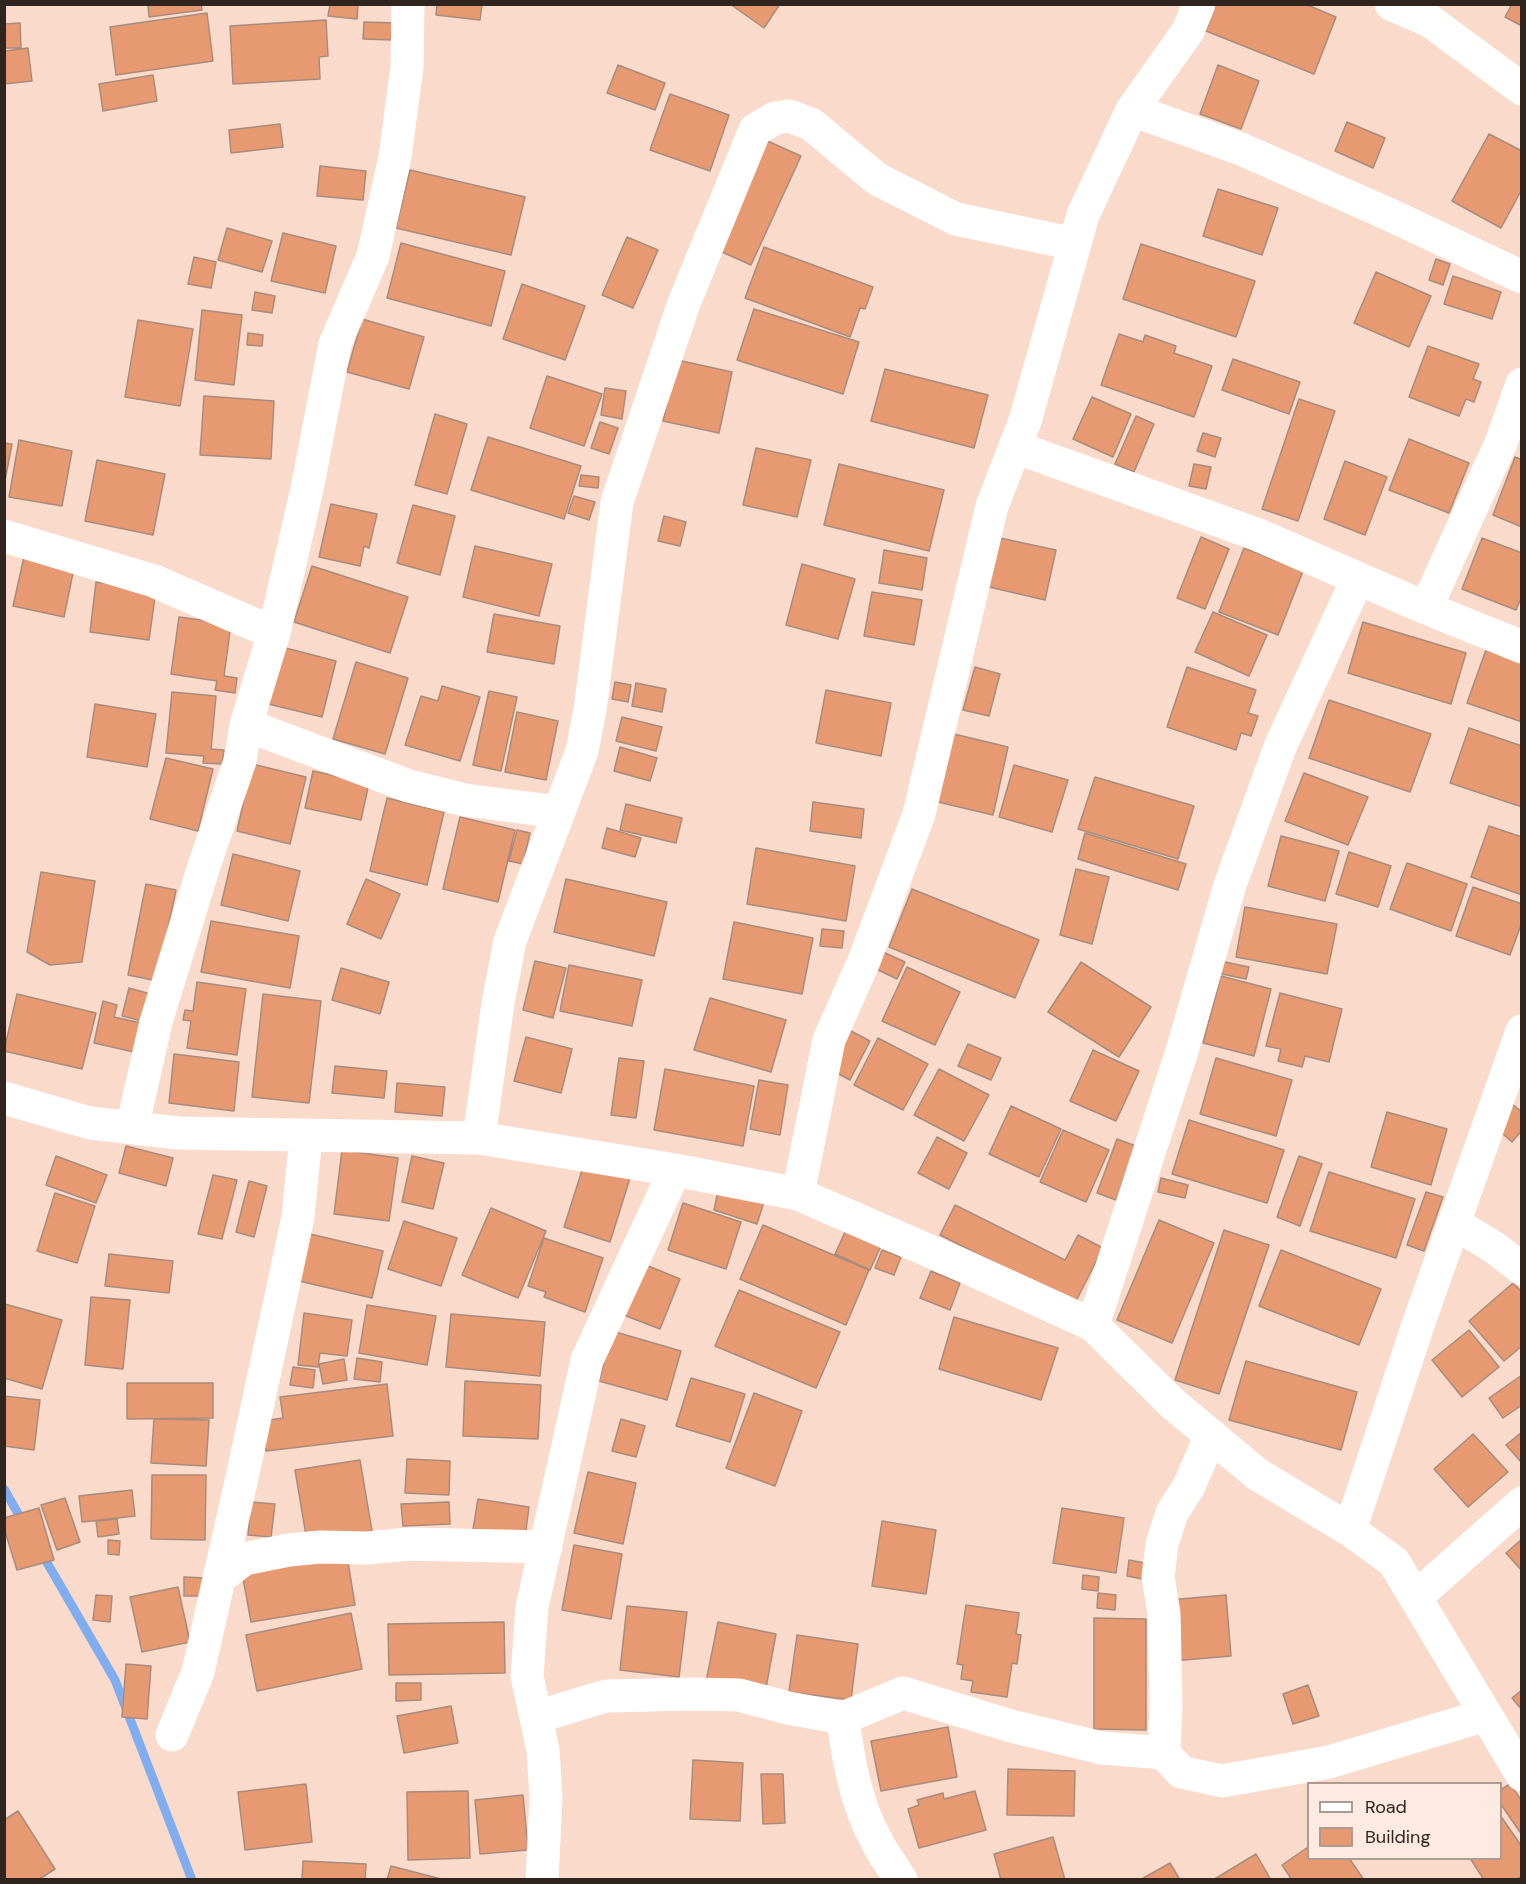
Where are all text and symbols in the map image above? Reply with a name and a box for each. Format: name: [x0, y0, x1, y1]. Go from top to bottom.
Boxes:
legend: [1307, 1782, 1502, 1860]
text: Road: [1365, 1795, 1407, 1819]
text: Building: [1365, 1825, 1430, 1849]

